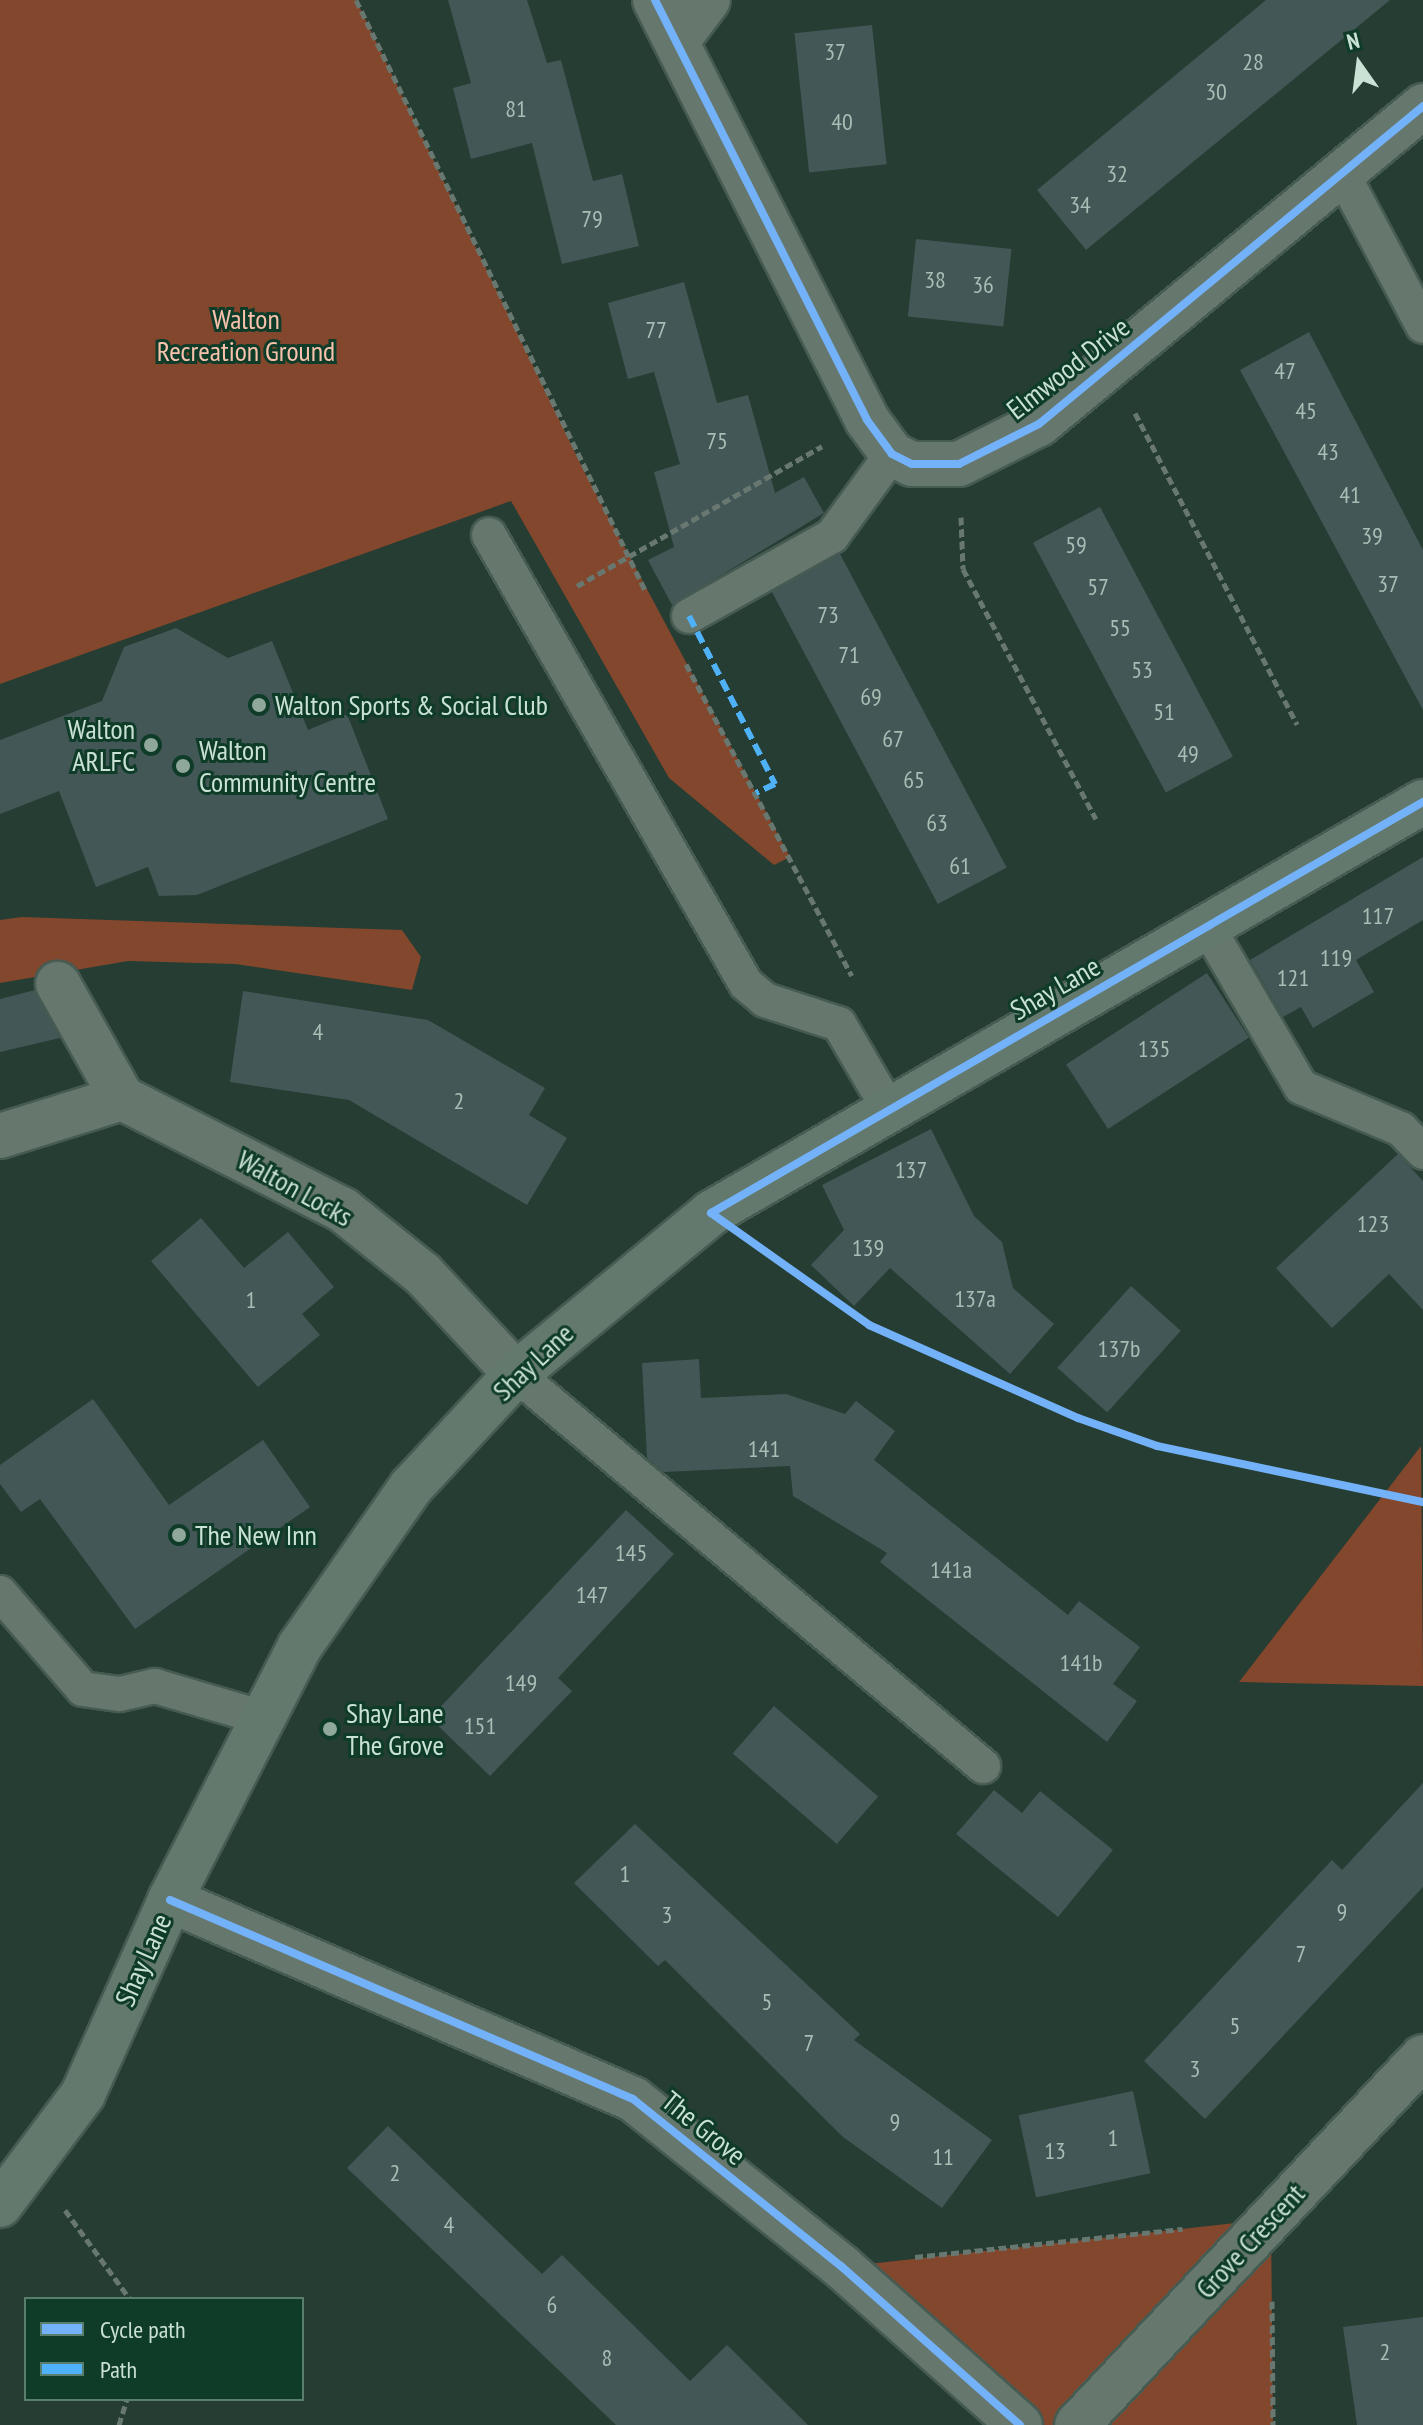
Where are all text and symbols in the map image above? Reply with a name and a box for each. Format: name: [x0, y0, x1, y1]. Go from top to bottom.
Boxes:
north arrow: [1319, 24, 1399, 104]
text: N: [1344, 26, 1362, 56]
house number: 37: [824, 38, 846, 66]
house number: 28: [1242, 48, 1264, 76]
house number: 30: [1205, 78, 1227, 106]
house number: 81: [505, 95, 527, 123]
house number: 40: [831, 108, 853, 136]
house number: 32: [1106, 160, 1128, 188]
house number: 34: [1069, 191, 1091, 219]
house number: 79: [581, 205, 603, 233]
house number: 38: [924, 266, 946, 294]
house number: 36: [972, 271, 994, 299]
park label: Walton Recreation Ground: [157, 302, 335, 368]
street label: Elmwood Drive: [1000, 310, 1136, 426]
house number: 77: [645, 316, 667, 344]
house number: 47: [1274, 357, 1296, 385]
house number: 45: [1295, 397, 1317, 425]
house number: 75: [706, 427, 728, 455]
house number: 43: [1317, 438, 1339, 466]
house number: 41: [1339, 481, 1361, 509]
house number: 39: [1361, 522, 1383, 550]
house number: 59: [1065, 531, 1087, 559]
house number: 37: [1377, 570, 1399, 598]
house number: 57: [1087, 573, 1109, 601]
house number: 73: [817, 601, 839, 629]
house number: 55: [1109, 614, 1131, 642]
house number: 71: [838, 641, 860, 669]
house number: 53: [1131, 656, 1153, 684]
house number: 69: [860, 683, 882, 711]
place label: Walton Sports & Social Club: [275, 688, 548, 722]
marker: Walton Sports & Social Club: [250, 696, 268, 714]
house number: 51: [1153, 698, 1175, 726]
place label: Walton ARLFC: [68, 712, 135, 778]
house number: 67: [882, 725, 904, 753]
place label: Walton Community Centre: [199, 733, 377, 799]
marker: Walton ARLFC: [142, 736, 160, 754]
house number: 49: [1177, 740, 1199, 768]
marker: Walton Community Centre: [174, 757, 192, 775]
house number: 65: [903, 766, 925, 794]
house number: 63: [926, 809, 948, 837]
house number: 61: [949, 852, 971, 880]
house number: 117: [1362, 902, 1394, 930]
house number: 119: [1320, 944, 1352, 972]
street label: Shay Lane: [1004, 949, 1106, 1027]
house number: 121: [1277, 964, 1309, 992]
house number: 4: [313, 1018, 323, 1046]
house number: 135: [1138, 1035, 1170, 1063]
house number: 2: [454, 1087, 464, 1115]
street label: Walton Locks: [232, 1143, 358, 1233]
house number: 137: [895, 1156, 927, 1184]
house number: 123: [1357, 1210, 1389, 1238]
house number: 139: [852, 1234, 884, 1262]
house number: 137a: [954, 1285, 996, 1313]
house number: 1: [246, 1286, 256, 1314]
street label: Shay Lane: [486, 1316, 580, 1408]
house number: 137b: [1098, 1335, 1140, 1363]
house number: 141: [748, 1435, 780, 1463]
place label: The New Inn: [195, 1518, 317, 1552]
marker: The New Inn: [170, 1526, 188, 1544]
house number: 145: [615, 1539, 647, 1567]
house number: 141a: [930, 1556, 972, 1584]
house number: 147: [576, 1581, 608, 1609]
house number: 141b: [1060, 1649, 1102, 1677]
house number: 149: [505, 1669, 537, 1697]
place label: Shay Lane The Grove: [346, 1696, 444, 1762]
house number: 151: [464, 1712, 496, 1740]
marker: Shay Lane The Grove: [321, 1720, 339, 1738]
house number: 1: [620, 1860, 630, 1888]
house number: 9: [1337, 1898, 1347, 1926]
house number: 3: [662, 1901, 672, 1929]
street label: Shay Lane: [108, 1908, 178, 2012]
house number: 7: [1296, 1940, 1306, 1968]
house number: 5: [762, 1988, 772, 2016]
house number: 5: [1230, 2012, 1240, 2040]
house number: 7: [804, 2029, 814, 2057]
house number: 3: [1190, 2055, 1200, 2083]
street label: The Grove: [655, 2084, 753, 2172]
house number: 9: [890, 2108, 900, 2136]
house number: 1: [1108, 2124, 1118, 2152]
house number: 13: [1044, 2137, 1066, 2165]
house number: 11: [932, 2143, 954, 2171]
house number: 2: [390, 2159, 400, 2187]
street label: Grove Crescent: [1189, 2177, 1311, 2305]
house number: 4: [444, 2211, 454, 2239]
house number: 6: [547, 2291, 557, 2319]
legend: [24, 2297, 304, 2401]
text: Cycle path: [100, 2314, 186, 2345]
house number: 2: [1380, 2338, 1390, 2366]
house number: 8: [602, 2344, 612, 2372]
text: Path: [100, 2354, 137, 2385]

